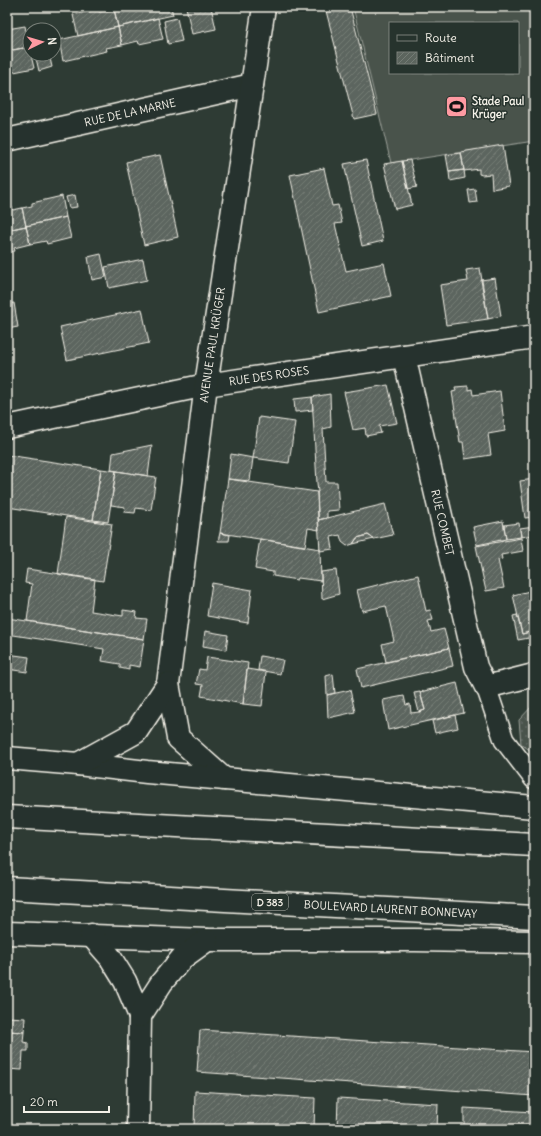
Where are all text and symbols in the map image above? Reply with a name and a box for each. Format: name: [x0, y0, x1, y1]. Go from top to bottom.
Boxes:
north arrow: [22, 22, 62, 62]
legend: [389, 22, 519, 74]
text: Route: [425, 30, 457, 45]
text: N: [45, 37, 59, 46]
text: Bâtiment: [425, 50, 474, 65]
sports icon: Stade Paul Krüger: [443, 94, 469, 120]
place label: Stade Paul Krüger: [472, 94, 524, 122]
street label: RUE DE LA MARNE: [83, 95, 177, 129]
street label: AVENUE PAUL KRÜGER: [197, 286, 228, 403]
street label: RUE DES ROSES: [228, 363, 310, 389]
street label: RUE COMBET: [428, 488, 457, 557]
road number: D 383: [252, 894, 288, 910]
street label: BOULEVARD LAURENT BONNEVAY: [303, 897, 477, 921]
scale bar: [24, 1088, 109, 1114]
text: 20 m: [30, 1094, 58, 1109]

